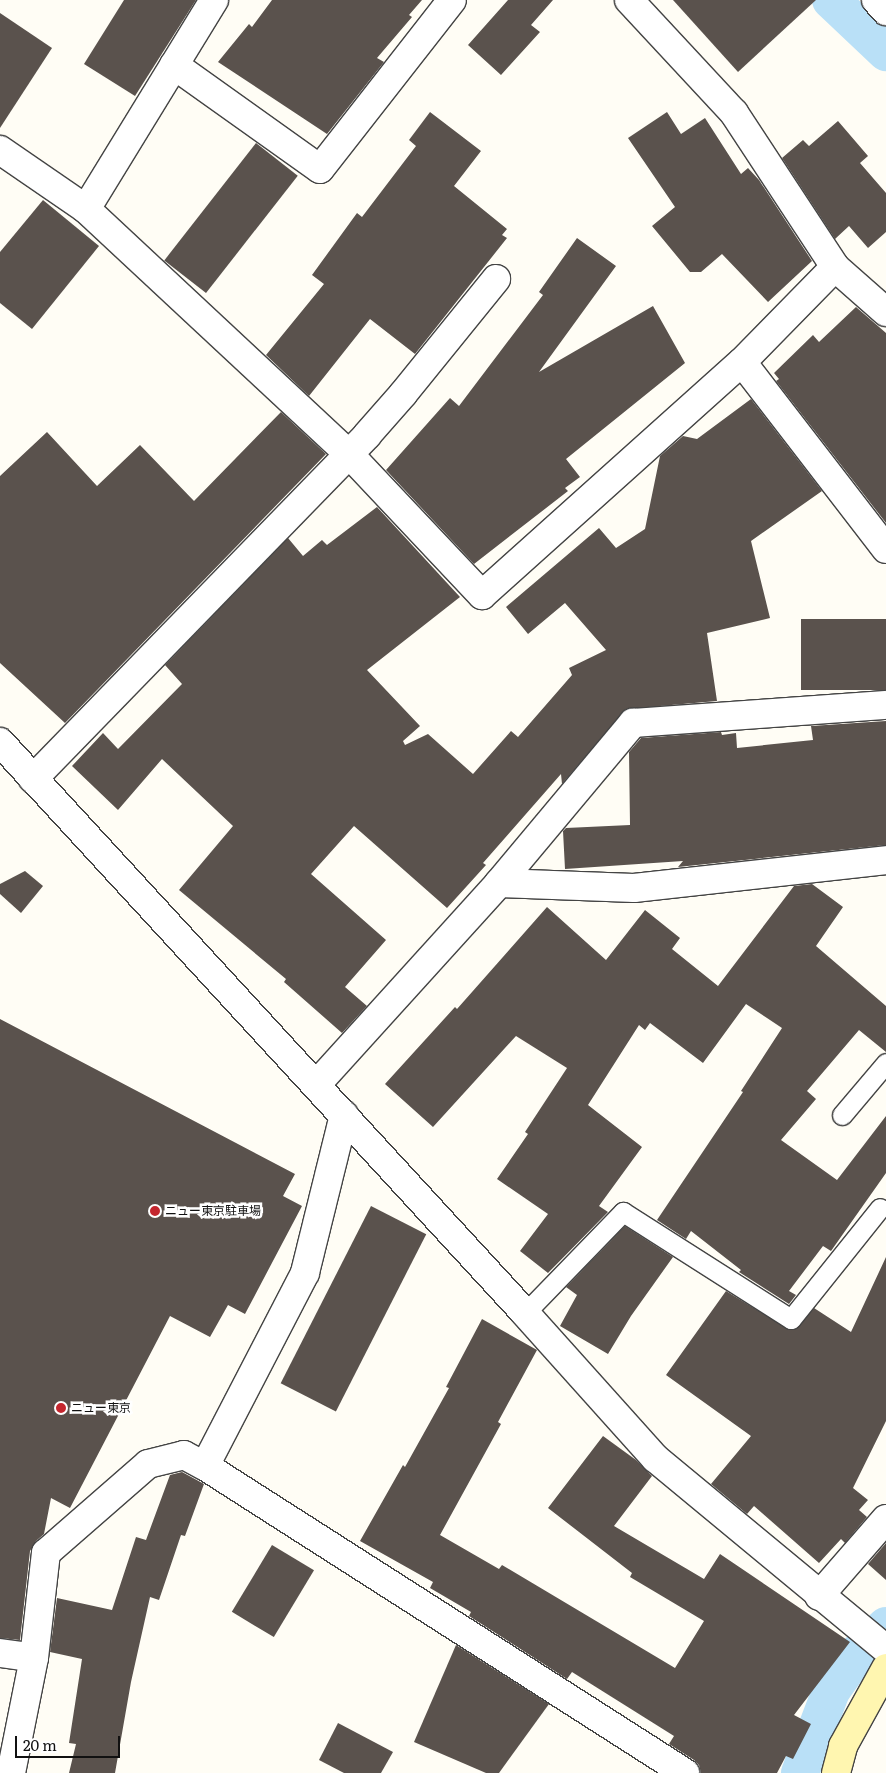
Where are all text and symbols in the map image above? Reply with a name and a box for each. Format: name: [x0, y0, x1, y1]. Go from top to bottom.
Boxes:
place label: ニュー東京駐車場: [165, 1204, 261, 1218]
marker: ニュー東京駐車場: [149, 1205, 161, 1217]
place label: ニュー東京: [71, 1401, 131, 1415]
marker: ニュー東京: [55, 1402, 67, 1414]
scale bar: [18, 1726, 122, 1758]
text: 20 m: [23, 1733, 57, 1756]

